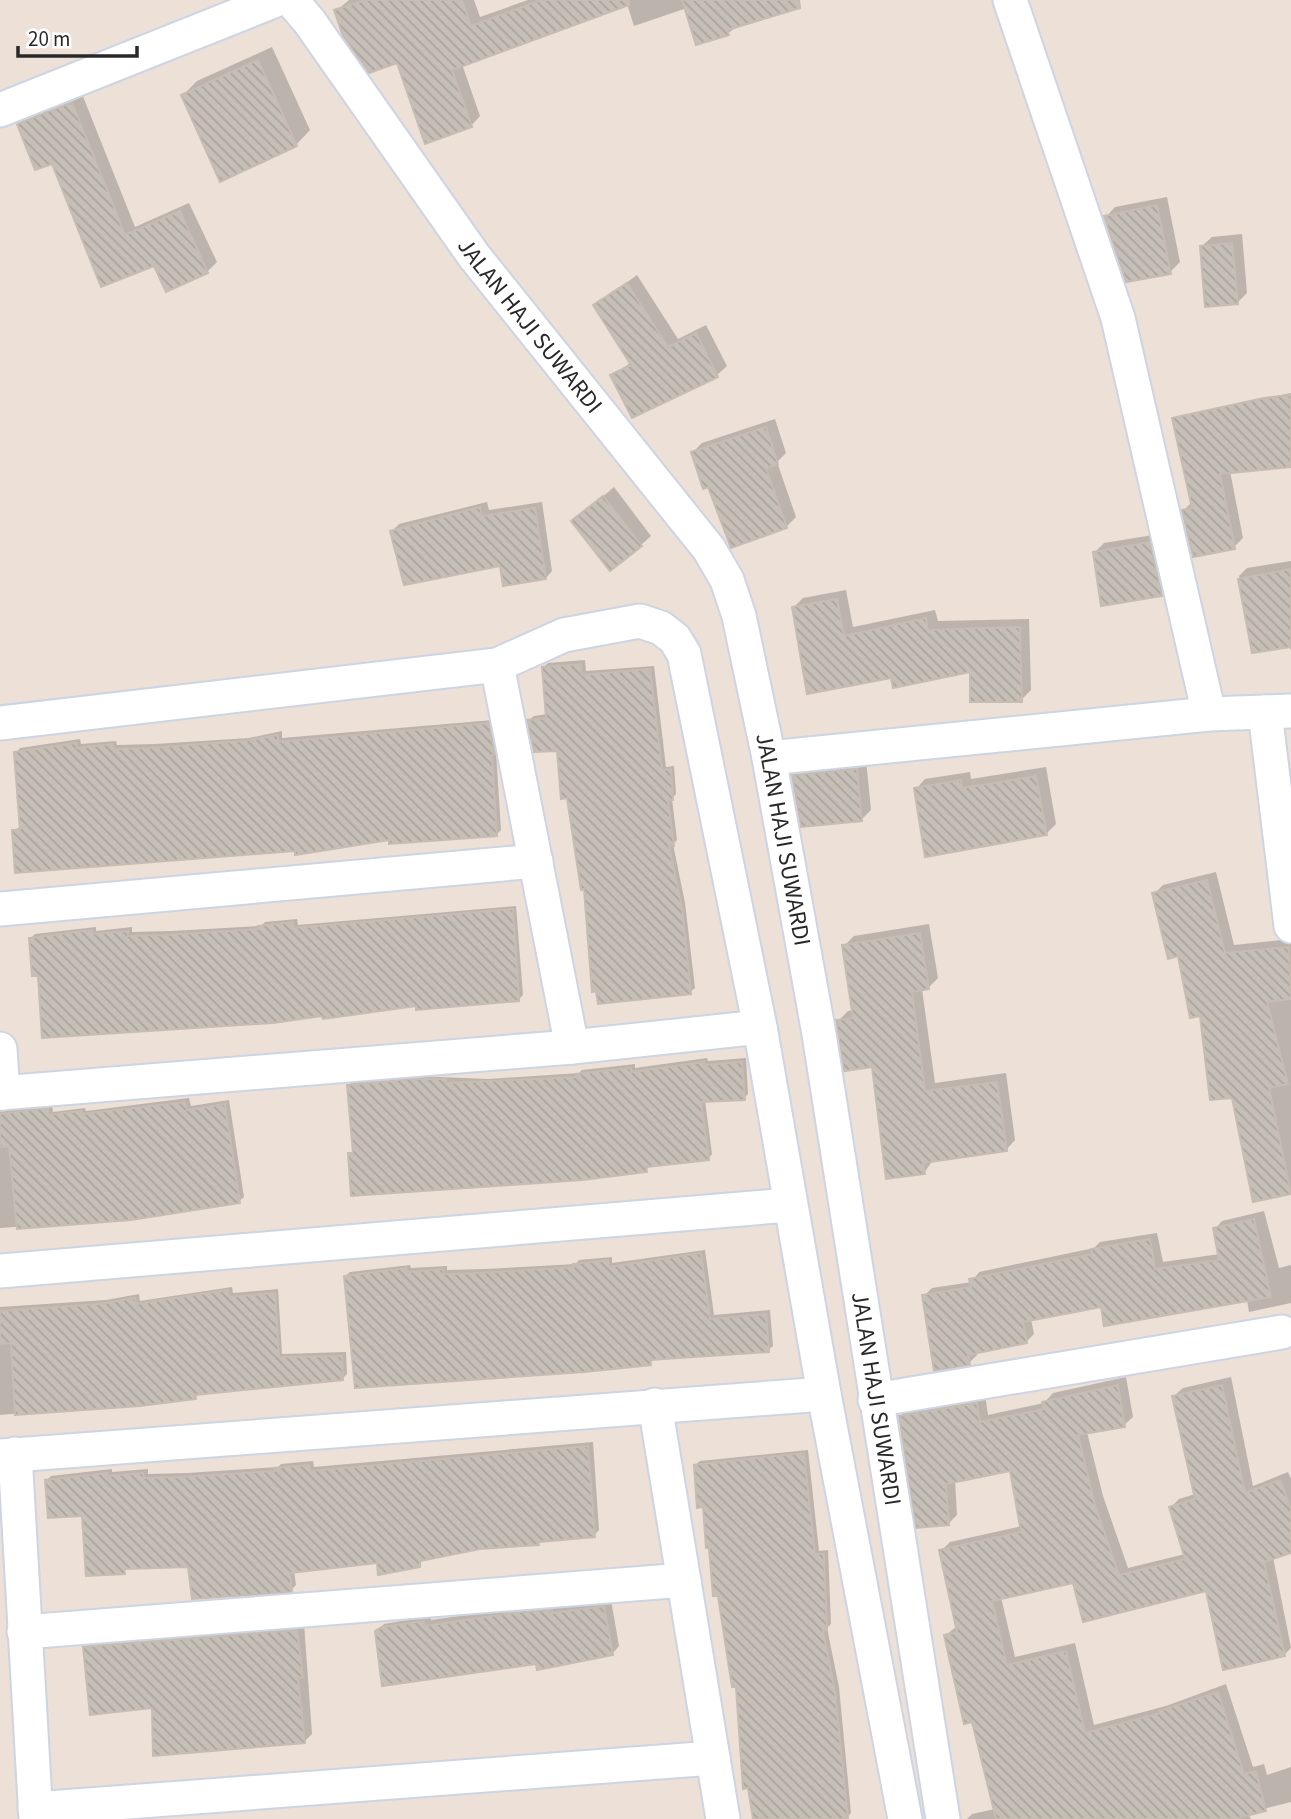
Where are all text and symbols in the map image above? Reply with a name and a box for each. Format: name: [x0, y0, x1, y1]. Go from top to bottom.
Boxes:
scale bar: [18, 14, 136, 58]
text: 20 m: [28, 24, 70, 54]
street label: JALAN HAJI SUWARDI: [449, 231, 611, 421]
street label: JALAN HAJI SUWARDI: [747, 730, 820, 949]
street label: JALAN HAJI SUWARDI: [842, 1289, 911, 1508]

